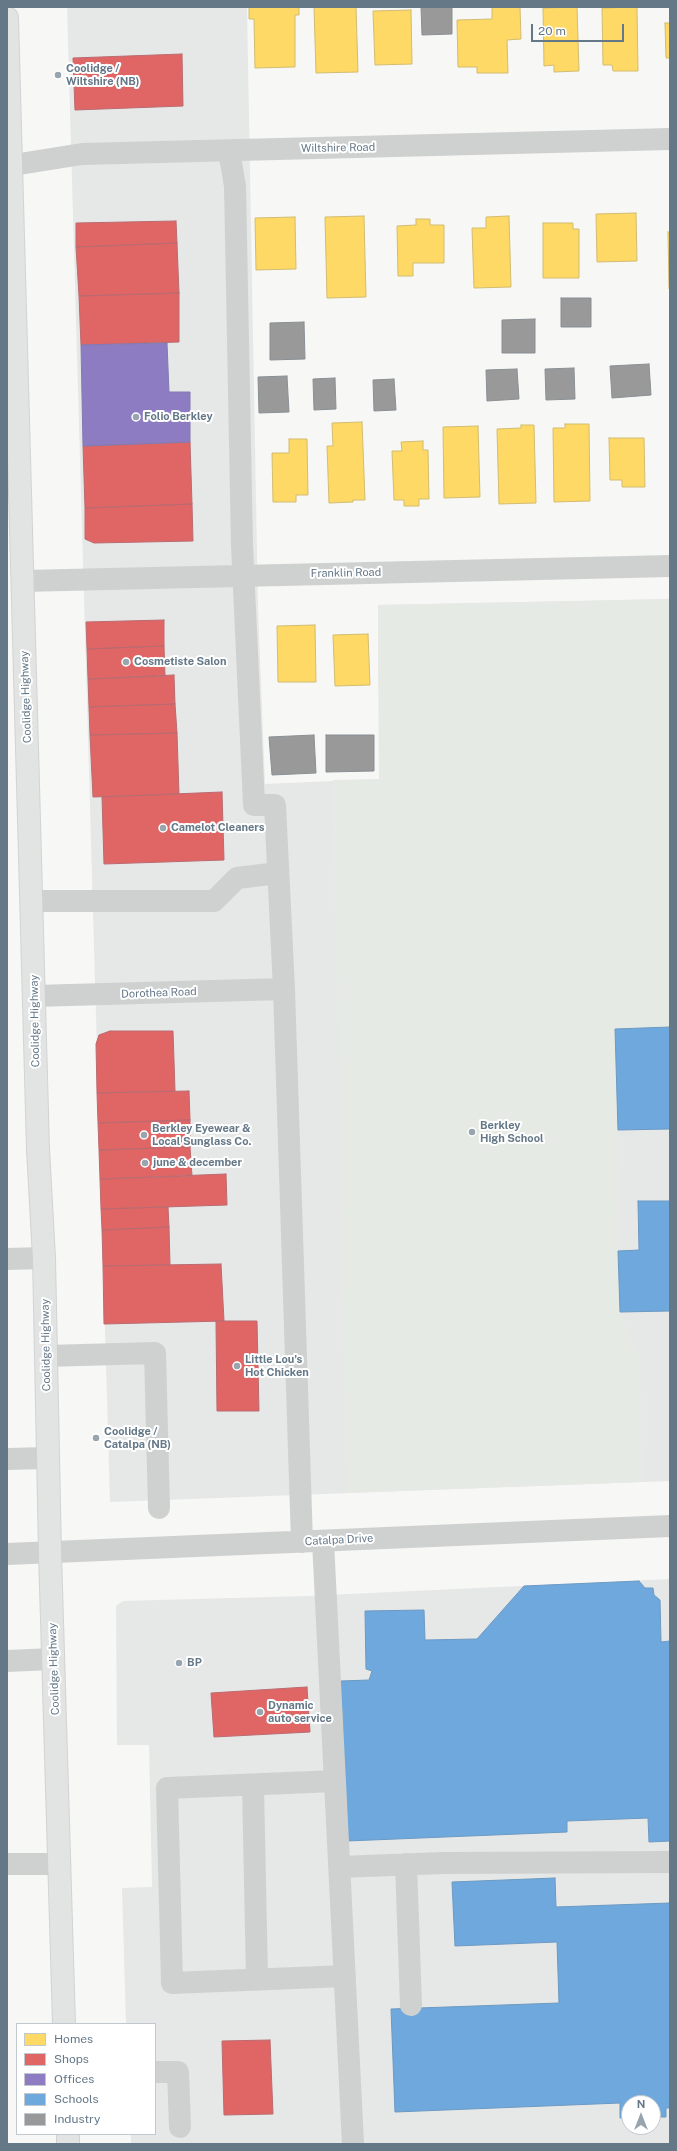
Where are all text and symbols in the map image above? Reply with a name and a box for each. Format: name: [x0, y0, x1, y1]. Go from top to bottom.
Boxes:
scale bar: [533, 16, 626, 42]
text: 20 m: [538, 24, 566, 38]
place label: Coolidge / Wiltshire (NB): [66, 62, 139, 88]
marker: Coolidge / Wiltshire (NB): [53, 70, 63, 80]
street label: Wiltshire Road: [301, 141, 375, 155]
place label: Folio Berkley: [144, 410, 213, 424]
marker: Folio Berkley: [131, 412, 141, 422]
street label: Franklin Road: [311, 566, 381, 580]
street label: Coolidge Highway: [18, 651, 34, 743]
place label: Cosmetiste Salon: [134, 655, 226, 669]
marker: Cosmetiste Salon: [121, 657, 131, 667]
place label: Camelot Cleaners: [171, 821, 265, 835]
marker: Camelot Cleaners: [158, 823, 168, 833]
street label: Coolidge Highway: [28, 975, 42, 1067]
street label: Dorothea Road: [121, 985, 197, 1001]
place label: Berkley High School: [480, 1119, 544, 1145]
place label: Berkley Eyewear & Local Sunglass Co.: [152, 1122, 252, 1148]
marker: Berkley High School: [467, 1127, 477, 1137]
marker: Berkley Eyewear & Local Sunglass Co.: [139, 1130, 149, 1140]
place label: june & december: [153, 1156, 242, 1170]
marker: june & december: [140, 1158, 150, 1168]
street label: Coolidge Highway: [39, 1299, 53, 1391]
place label: Little Lou's Hot Chicken: [245, 1353, 309, 1379]
marker: Little Lou's Hot Chicken: [232, 1361, 242, 1371]
place label: Coolidge / Catalpa (NB): [104, 1425, 171, 1451]
marker: Coolidge / Catalpa (NB): [91, 1433, 101, 1443]
street label: Catalpa Drive: [304, 1532, 374, 1548]
street label: Coolidge Highway: [46, 1623, 62, 1715]
place label: BP: [187, 1656, 202, 1670]
marker: BP: [174, 1658, 184, 1668]
place label: Dynamic auto service: [268, 1699, 332, 1725]
marker: Dynamic auto service: [255, 1707, 265, 1717]
legend: [16, 2023, 156, 2135]
text: Homes: [54, 2032, 93, 2046]
text: Shops: [54, 2052, 89, 2066]
text: Offices: [54, 2072, 94, 2086]
text: Schools: [54, 2092, 99, 2106]
north arrow: [621, 2095, 661, 2135]
text: N: [637, 2098, 645, 2110]
text: Industry: [54, 2112, 100, 2126]

